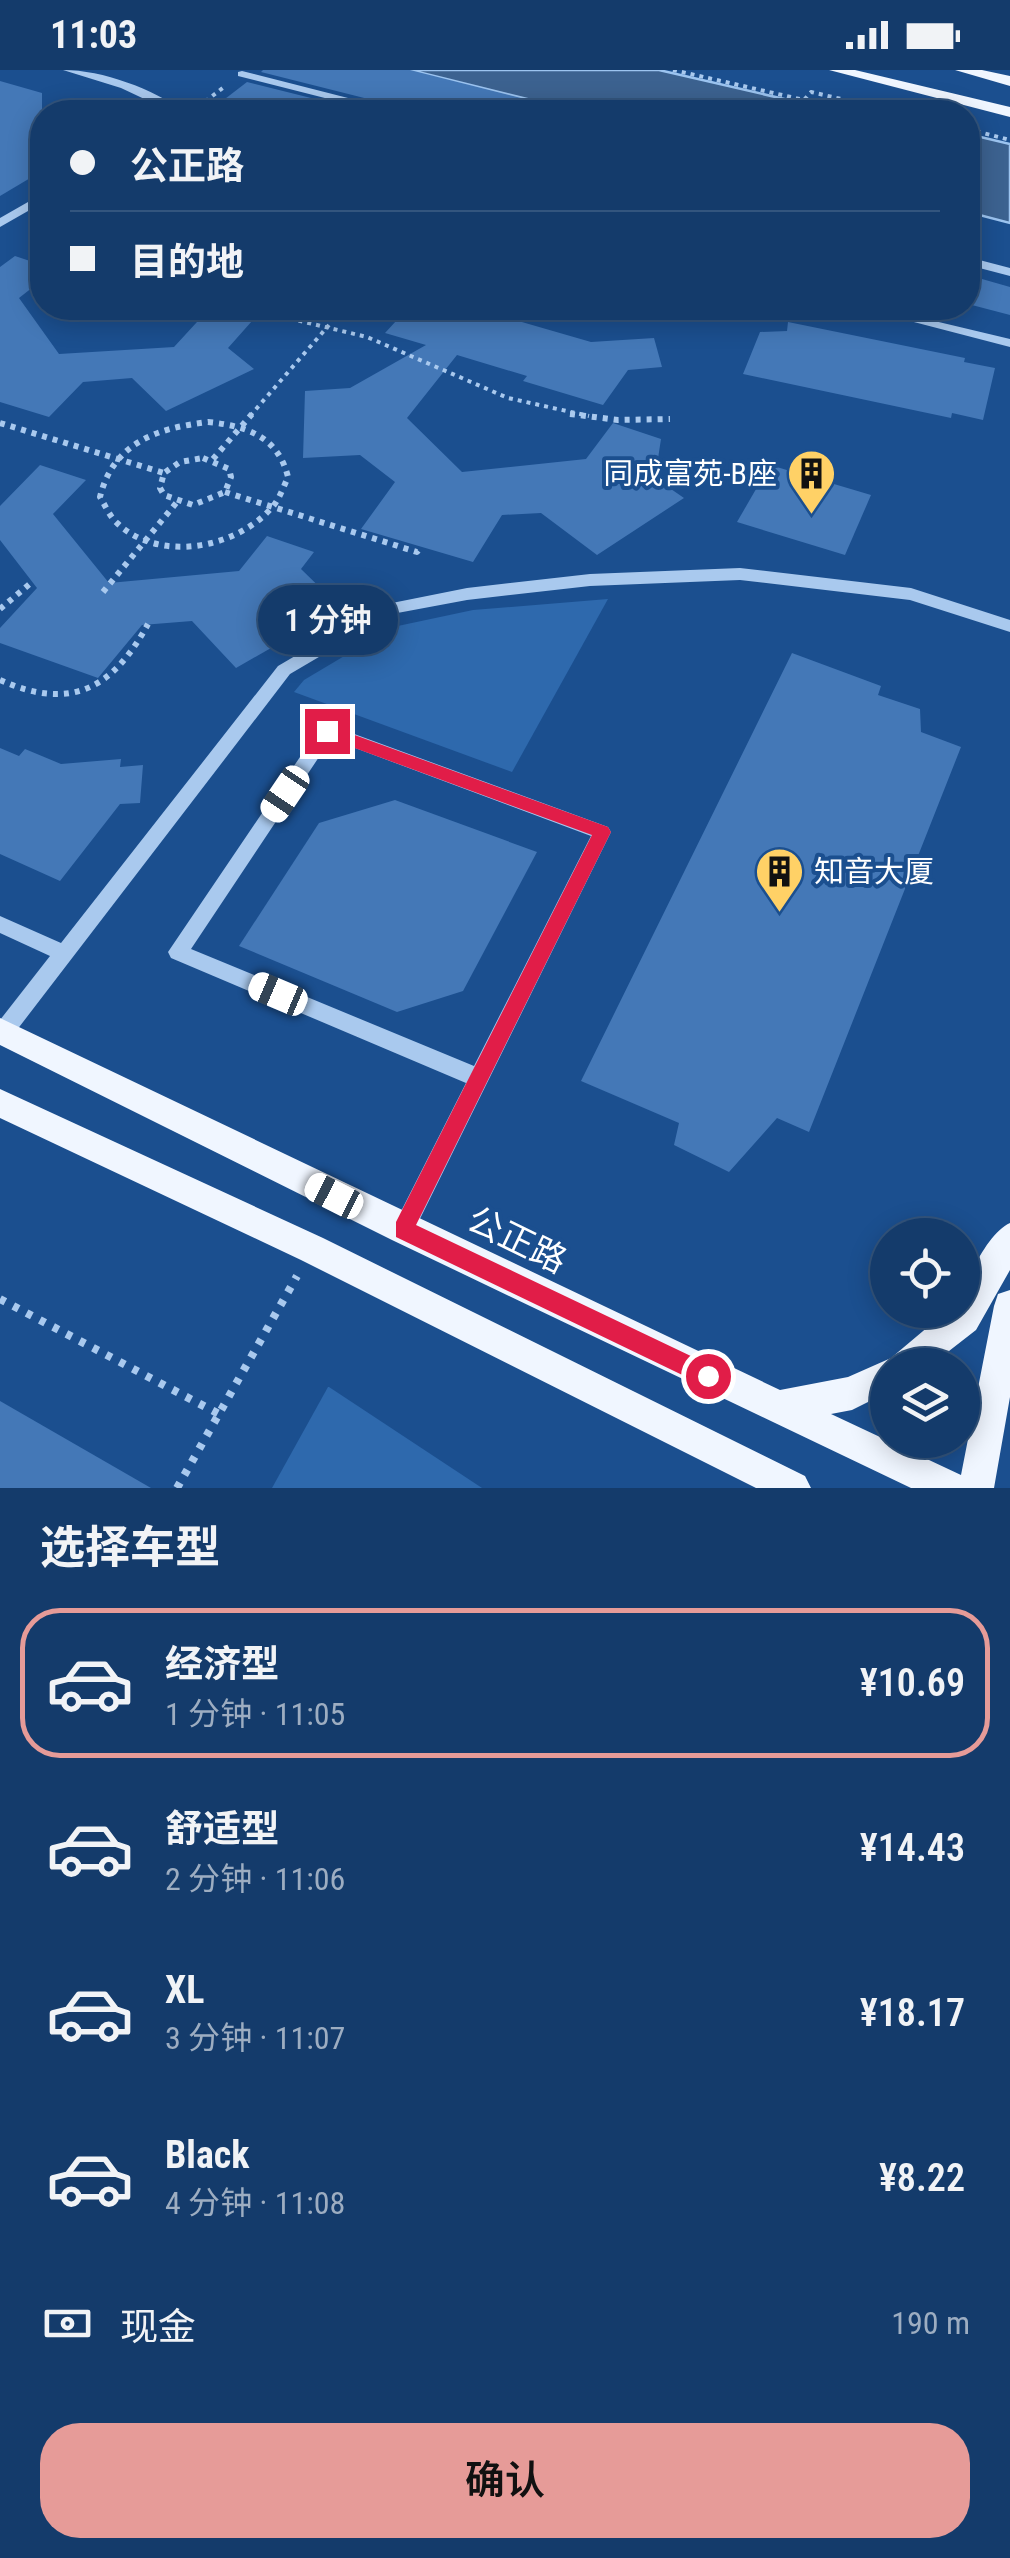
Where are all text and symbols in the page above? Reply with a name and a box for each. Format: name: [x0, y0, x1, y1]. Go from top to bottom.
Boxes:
text: 11:03: [50, 13, 137, 57]
text: 公正路: [130, 144, 244, 188]
text: 目的地: [130, 240, 244, 284]
building icon: 同成富苑-B座: [786, 448, 838, 516]
place label: 同成富苑-B座: [603, 456, 777, 491]
callout: 1 分钟: [257, 586, 397, 656]
text: 1 分钟: [284, 601, 372, 639]
route end: [305, 709, 350, 754]
car: [256, 761, 314, 827]
building icon: 知音大厦: [753, 846, 805, 914]
place label: 知音大厦: [814, 854, 934, 889]
car: [245, 968, 311, 1020]
car: [300, 1169, 368, 1223]
street label: 公正路: [461, 1199, 573, 1282]
map controls: [870, 1218, 980, 1458]
button: locate: [870, 1218, 980, 1328]
button: layers: [870, 1348, 980, 1458]
route start: [686, 1354, 731, 1399]
text: 选择车型: [40, 1521, 220, 1574]
icon: car: [45, 1638, 135, 1728]
text: 经济型: [165, 1642, 279, 1686]
text: ¥10.69: [860, 1661, 965, 1705]
text: 1 分钟 · 11:05: [165, 1695, 345, 1733]
icon: car: [45, 1803, 135, 1893]
text: 舒适型: [165, 1807, 279, 1851]
text: ¥14.43: [860, 1826, 965, 1870]
text: 2 分钟 · 11:06: [165, 1860, 345, 1898]
icon: car: [45, 1968, 135, 2058]
text: XL: [165, 1968, 204, 2012]
text: ¥18.17: [860, 1991, 965, 2035]
text: 3 分钟 · 11:07: [165, 2019, 345, 2057]
icon: car: [45, 2133, 135, 2223]
text: Black: [165, 2133, 249, 2177]
text: ¥8.22: [879, 2156, 965, 2200]
text: 4 分钟 · 11:08: [165, 2184, 345, 2222]
icon: cash: [40, 2296, 95, 2351]
text: 190 m: [891, 2304, 970, 2342]
text: 现金: [120, 2305, 196, 2349]
button: 确认: [40, 2423, 970, 2538]

